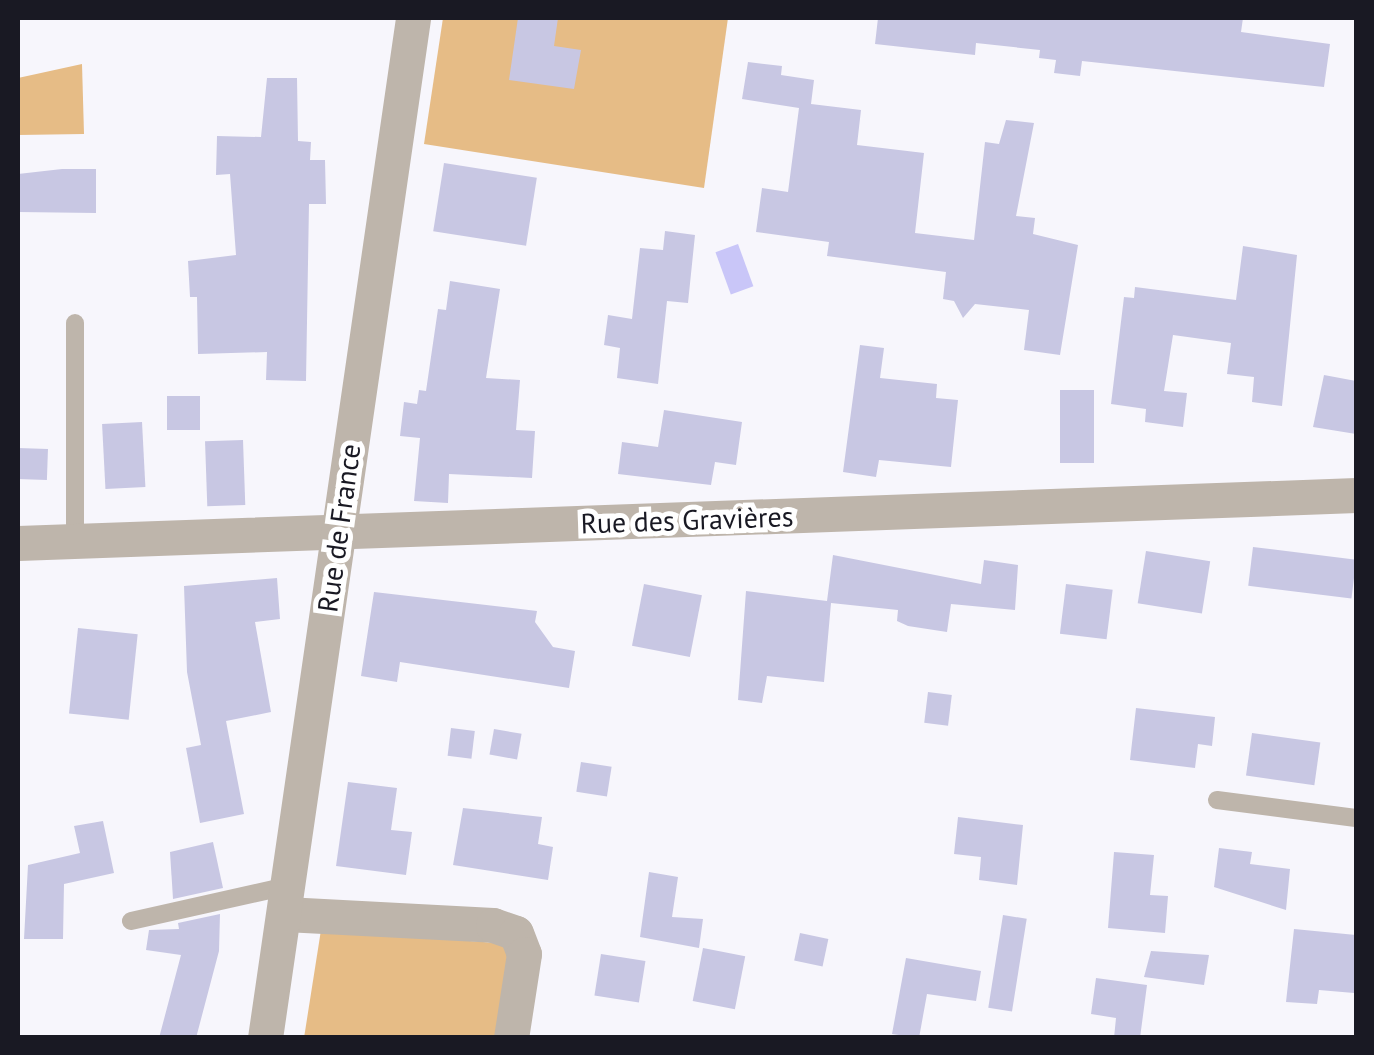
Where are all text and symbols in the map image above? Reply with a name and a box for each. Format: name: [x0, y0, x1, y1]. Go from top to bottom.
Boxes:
street label: Rue de France: [311, 442, 367, 614]
street label: Rue des Gravières: [580, 499, 794, 541]

